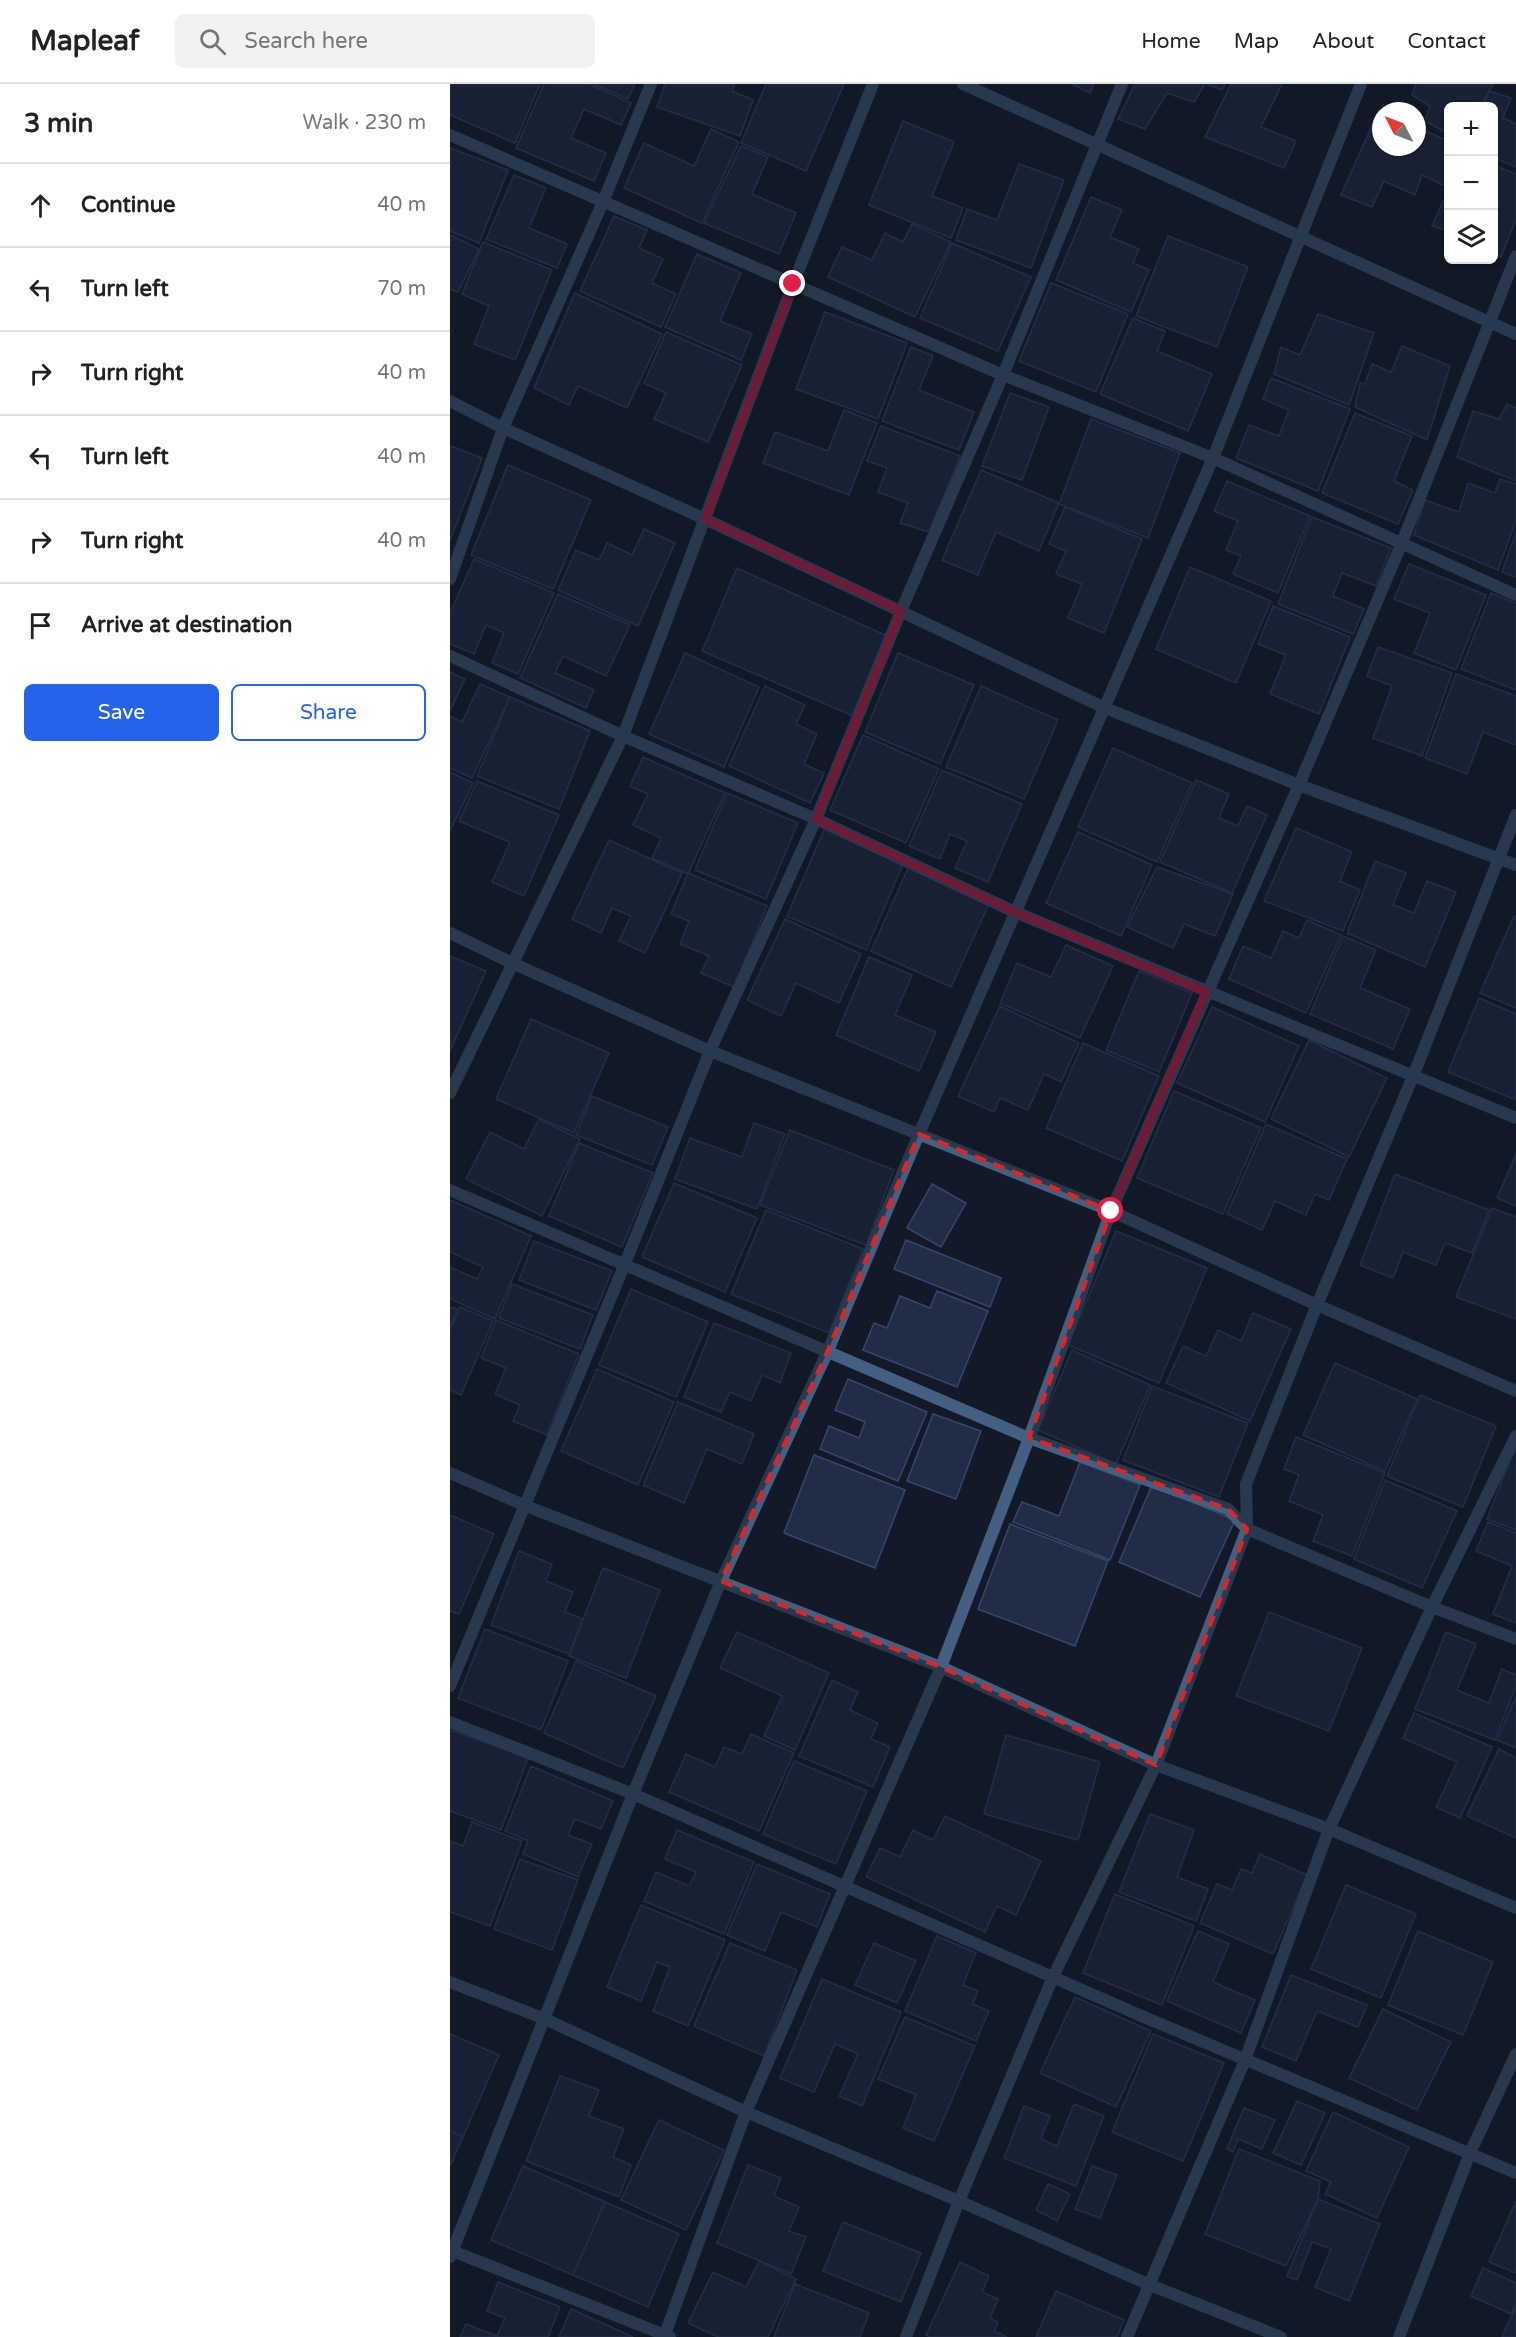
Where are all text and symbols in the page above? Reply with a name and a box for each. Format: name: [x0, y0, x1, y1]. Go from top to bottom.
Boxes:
search box: [175, 14, 595, 68]
text: Mapleaf: [30, 24, 139, 58]
icon: search: [196, 25, 229, 58]
text: Search here: [244, 28, 368, 54]
text: Home: [1141, 29, 1201, 54]
text: Map: [1234, 29, 1279, 54]
text: About: [1312, 29, 1374, 54]
text: Contact: [1407, 29, 1486, 54]
north arrow: [1372, 102, 1426, 156]
map controls: [1444, 102, 1498, 264]
button: +: [1444, 102, 1498, 156]
text: 3 min: [24, 108, 93, 139]
text: Walk · 230 m: [303, 111, 426, 135]
button: −: [1444, 156, 1498, 210]
icon: ahead: [24, 189, 57, 222]
text: Continue: [81, 192, 176, 218]
text: 40 m: [377, 193, 426, 217]
button: layers: [1444, 210, 1498, 264]
route end: [779, 270, 805, 296]
icon: left: [24, 273, 57, 306]
text: Turn left: [81, 276, 169, 302]
text: 70 m: [377, 277, 426, 301]
icon: right: [24, 357, 57, 390]
text: Turn right: [81, 360, 183, 386]
text: 40 m: [377, 361, 426, 385]
icon: left: [24, 441, 57, 474]
text: Turn left: [81, 444, 169, 470]
text: 40 m: [377, 445, 426, 469]
icon: right: [24, 525, 57, 558]
text: Turn right: [81, 528, 183, 554]
text: 40 m: [377, 529, 426, 553]
icon: arrive: [24, 609, 57, 642]
text: Arrive at destination: [81, 612, 292, 638]
button: Save: [24, 684, 219, 741]
button: Share: [231, 684, 426, 741]
route start: [1097, 1197, 1123, 1223]

